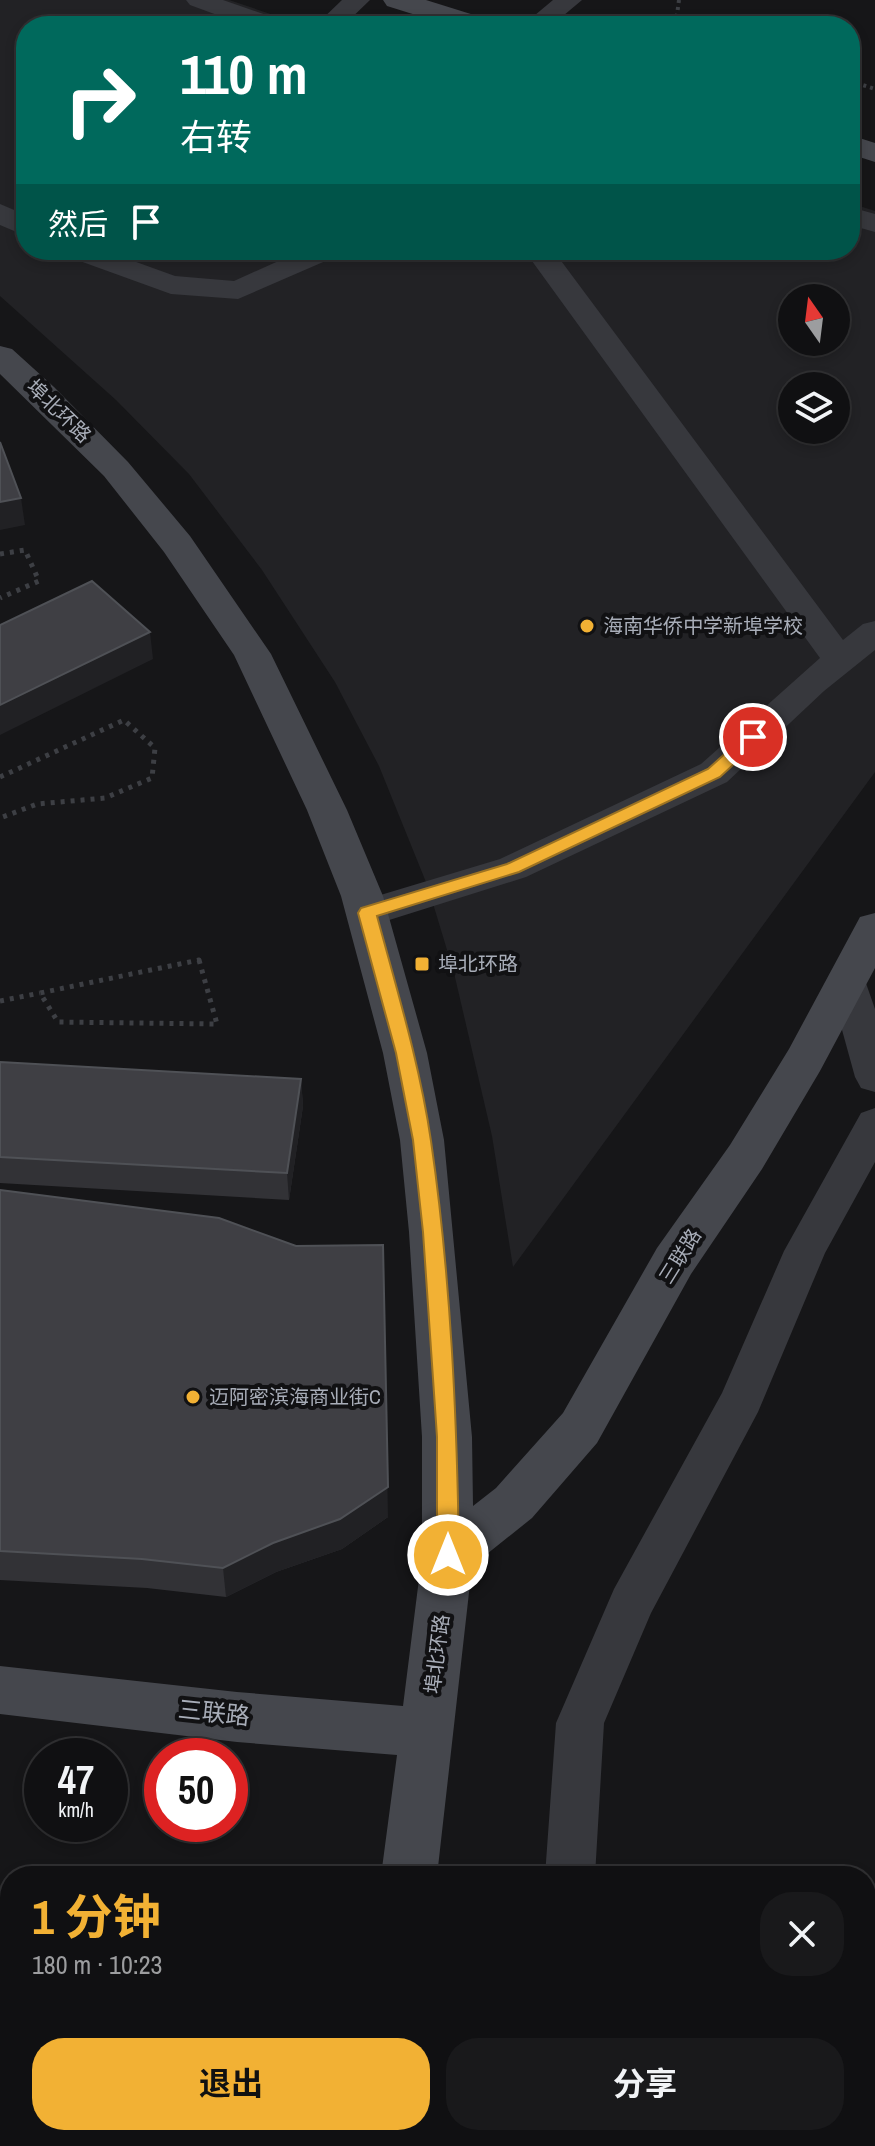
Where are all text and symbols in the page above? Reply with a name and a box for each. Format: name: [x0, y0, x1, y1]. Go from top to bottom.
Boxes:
text: 110 m: [180, 36, 308, 111]
icon: right: [48, 48, 152, 152]
text: 右转: [180, 113, 252, 161]
icon: arrive: [124, 200, 168, 244]
text: 然后: [48, 204, 108, 244]
north arrow: [778, 284, 850, 356]
map controls: [778, 284, 850, 444]
button: layers: [778, 372, 850, 444]
street label: 埠北环路: [21, 373, 97, 448]
place label: 海南华侨中学新埠学校: [603, 612, 803, 639]
marker: 海南华侨中学新埠学校: [578, 617, 596, 635]
pin: [719, 703, 787, 771]
icon: arrive: [731, 715, 775, 759]
place label: 埠北环路: [438, 950, 518, 977]
marker: 埠北环路: [413, 955, 431, 973]
street label: 三联路: [652, 1223, 707, 1288]
place label: 迈阿密滨海商业街C: [209, 1383, 381, 1410]
marker: 迈阿密滨海商业街C: [184, 1388, 202, 1406]
position arrow: [406, 1513, 490, 1597]
street label: 埠北环路: [418, 1613, 455, 1695]
street label: 三联路: [177, 1692, 252, 1732]
speed limit sign: 50: [144, 1738, 248, 1842]
text: 47: [58, 1753, 94, 1806]
text: km/h: [58, 1796, 94, 1823]
text: 1 分钟: [32, 1884, 161, 1949]
button: close: [760, 1892, 844, 1976]
text: 180 m · 10:23: [32, 1947, 162, 1982]
button: 退出: [32, 2038, 430, 2130]
button: 分享: [446, 2038, 844, 2130]

